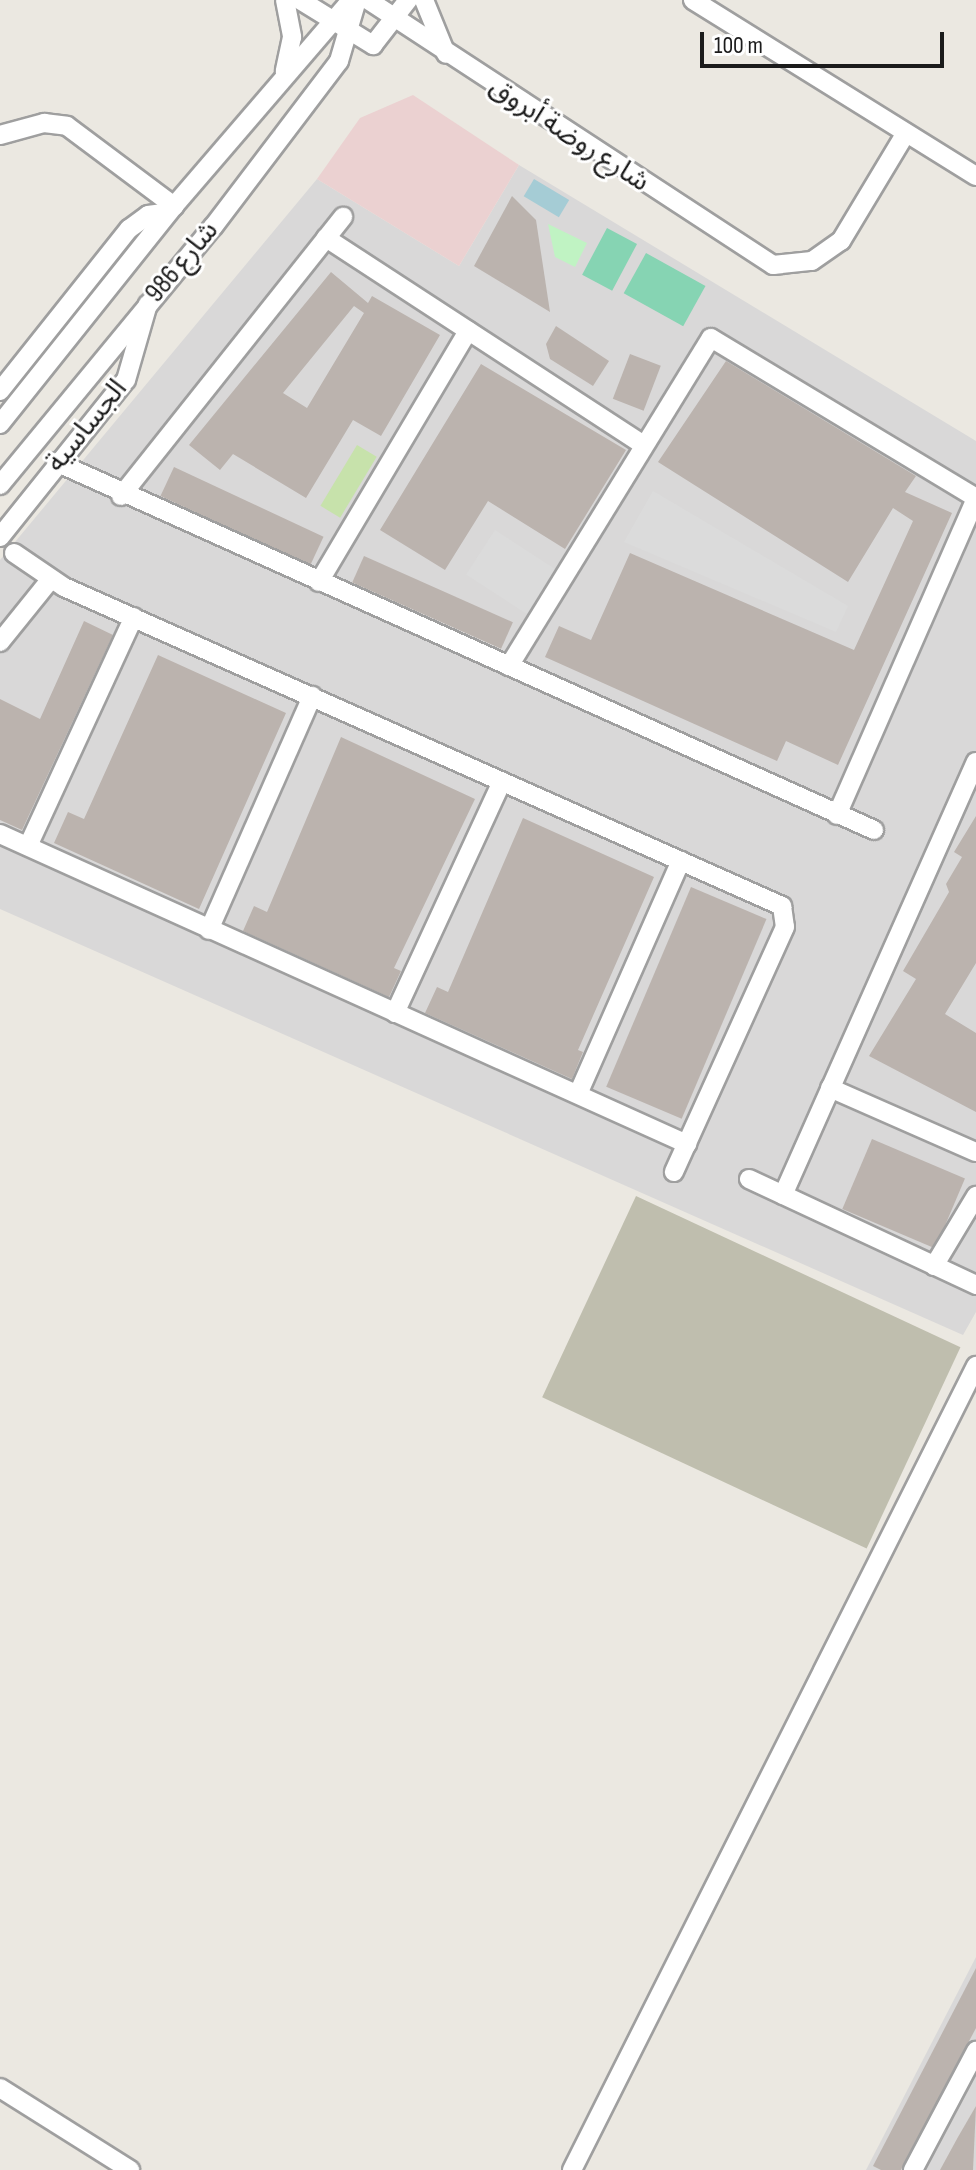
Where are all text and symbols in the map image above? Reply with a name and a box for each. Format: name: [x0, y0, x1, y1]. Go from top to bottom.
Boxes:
scale bar: [704, 16, 948, 66]
text: 100 m: [714, 31, 763, 60]
street label: شارع روضة أبروق: [482, 71, 656, 199]
street label: شارع 986: [138, 214, 226, 310]
street label: الجساسية: [39, 373, 135, 479]

